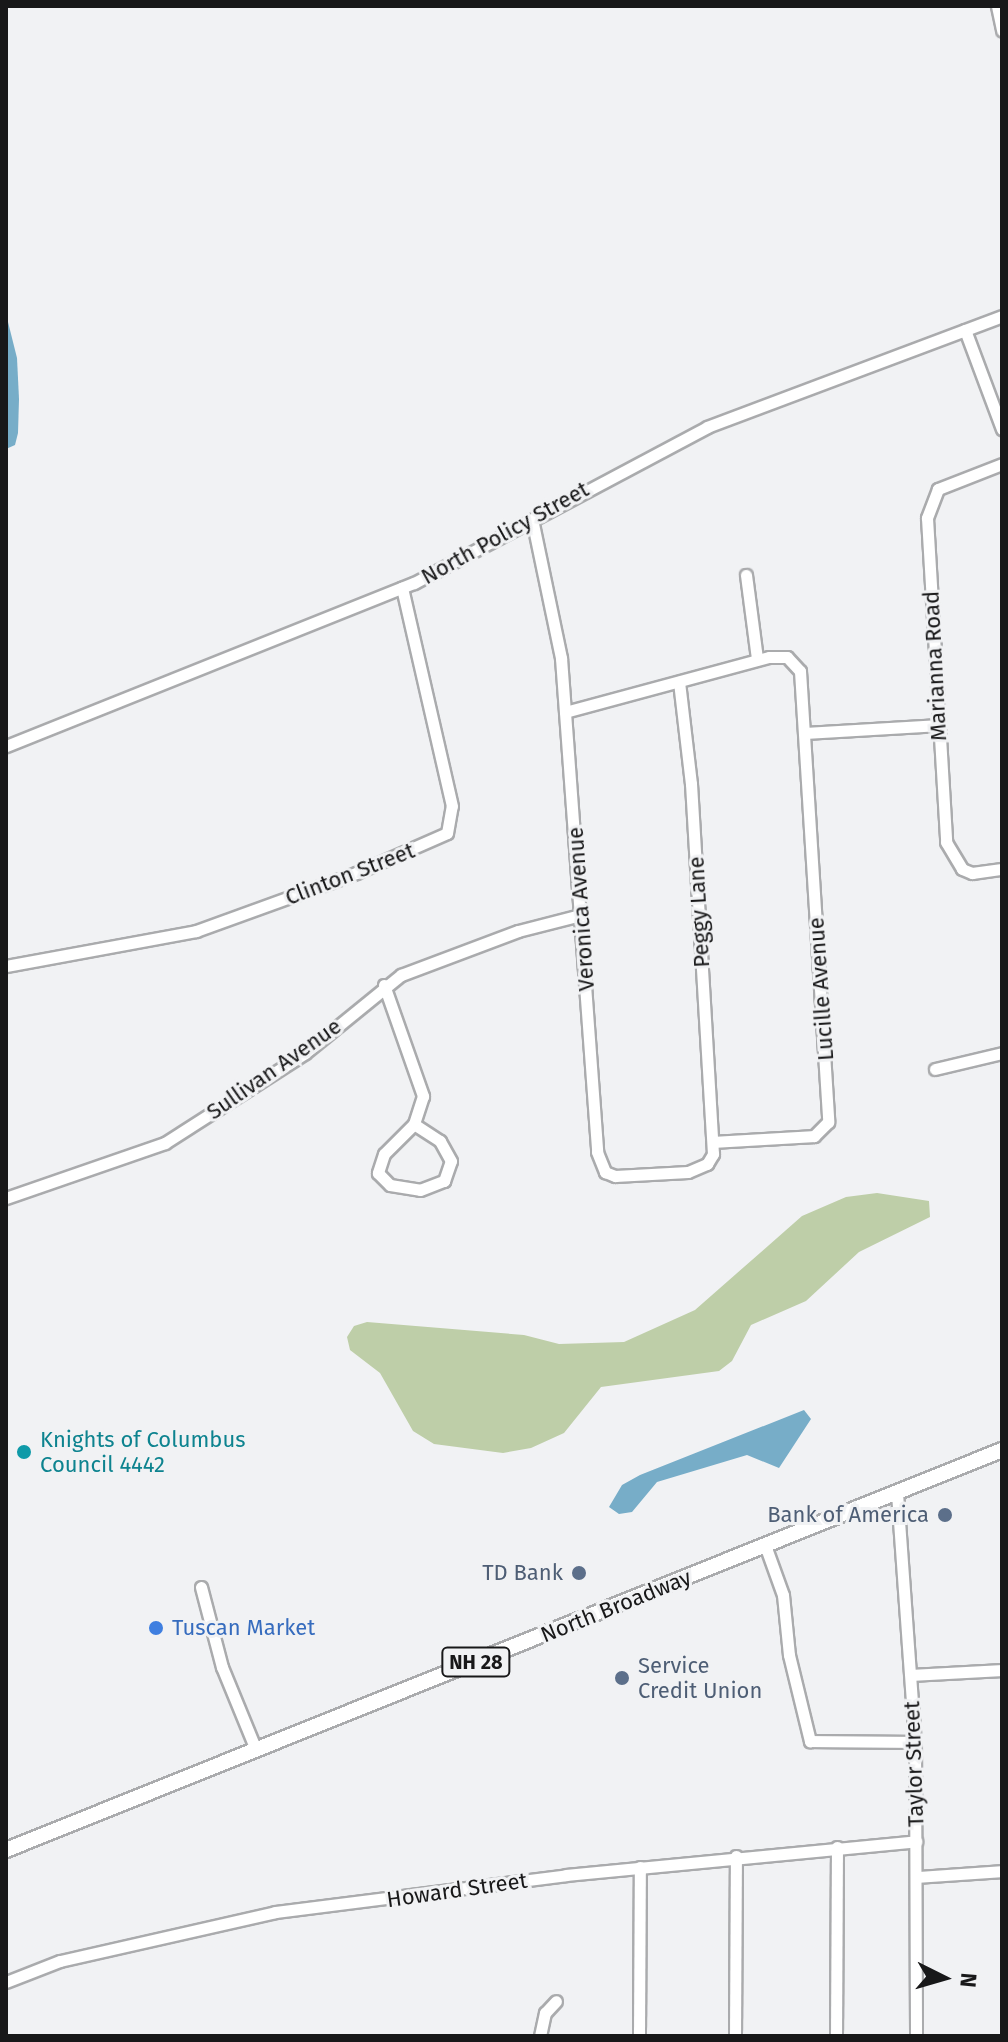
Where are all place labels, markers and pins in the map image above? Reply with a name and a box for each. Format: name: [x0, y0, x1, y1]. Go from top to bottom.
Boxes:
place label: Knights of Columbus Council 4442: [40, 1426, 245, 1478]
marker: Knights of Columbus Council 4442: [15, 1443, 33, 1461]
place label: Bank of America: [767, 1502, 929, 1528]
marker: Bank of America: [936, 1506, 954, 1524]
place label: TD Bank: [482, 1560, 563, 1586]
marker: TD Bank: [570, 1564, 588, 1582]
place label: Tuscan Market: [172, 1615, 315, 1641]
marker: Tuscan Market: [147, 1619, 165, 1637]
place label: Service Credit Union: [638, 1652, 762, 1704]
marker: Service Credit Union: [613, 1669, 631, 1687]

